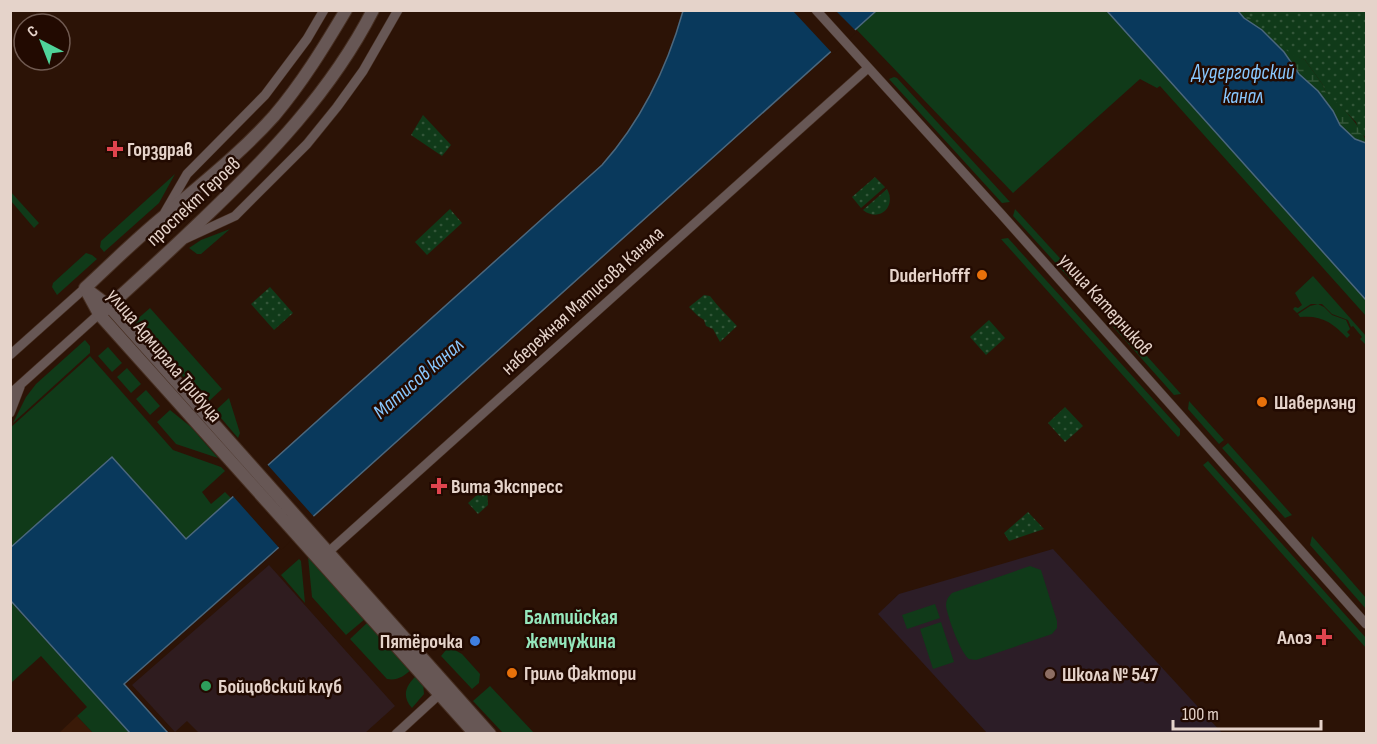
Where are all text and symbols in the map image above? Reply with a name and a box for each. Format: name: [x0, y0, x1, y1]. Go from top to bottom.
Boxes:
north arrow: [12, 12, 72, 72]
text: С: [24, 22, 42, 42]
water label: Дудергофский канал: [1191, 60, 1295, 109]
place label: Горздрав: [127, 138, 193, 162]
marker: Горздрав: [108, 142, 122, 156]
street label: проспект Героев: [142, 152, 246, 251]
street label: набережная Матисова Канала: [496, 221, 669, 380]
street label: улица Катерников: [1053, 249, 1157, 361]
place label: DuderHofff: [889, 264, 971, 288]
marker: DuderHofff: [975, 268, 989, 282]
street label: улица Адмирала Трибуца: [101, 284, 227, 427]
water label: Матисов канал: [368, 332, 469, 424]
place label: Шаверлэнд: [1274, 391, 1356, 415]
marker: Шаверлэнд: [1255, 395, 1269, 409]
place label: Вита Экспресс: [451, 475, 563, 499]
marker: Вита Экспресс: [432, 479, 446, 493]
district label: Балтийская жемчужина: [524, 605, 618, 654]
place label: Алоэ: [1276, 626, 1312, 650]
place label: Пятёрочка: [380, 630, 463, 654]
marker: Алоэ: [1317, 630, 1331, 644]
marker: Пятёрочка: [468, 634, 482, 648]
place label: Гриль Фактори: [524, 662, 636, 686]
place label: Школа № 547: [1062, 663, 1158, 687]
marker: Гриль Фактори: [505, 666, 519, 680]
marker: Школа № 547: [1043, 667, 1057, 681]
place label: Бойцовский клуб: [218, 675, 342, 699]
marker: Бойцовский клуб: [199, 679, 213, 693]
scale bar: [1173, 693, 1322, 731]
text: 100 m: [1182, 704, 1219, 725]

